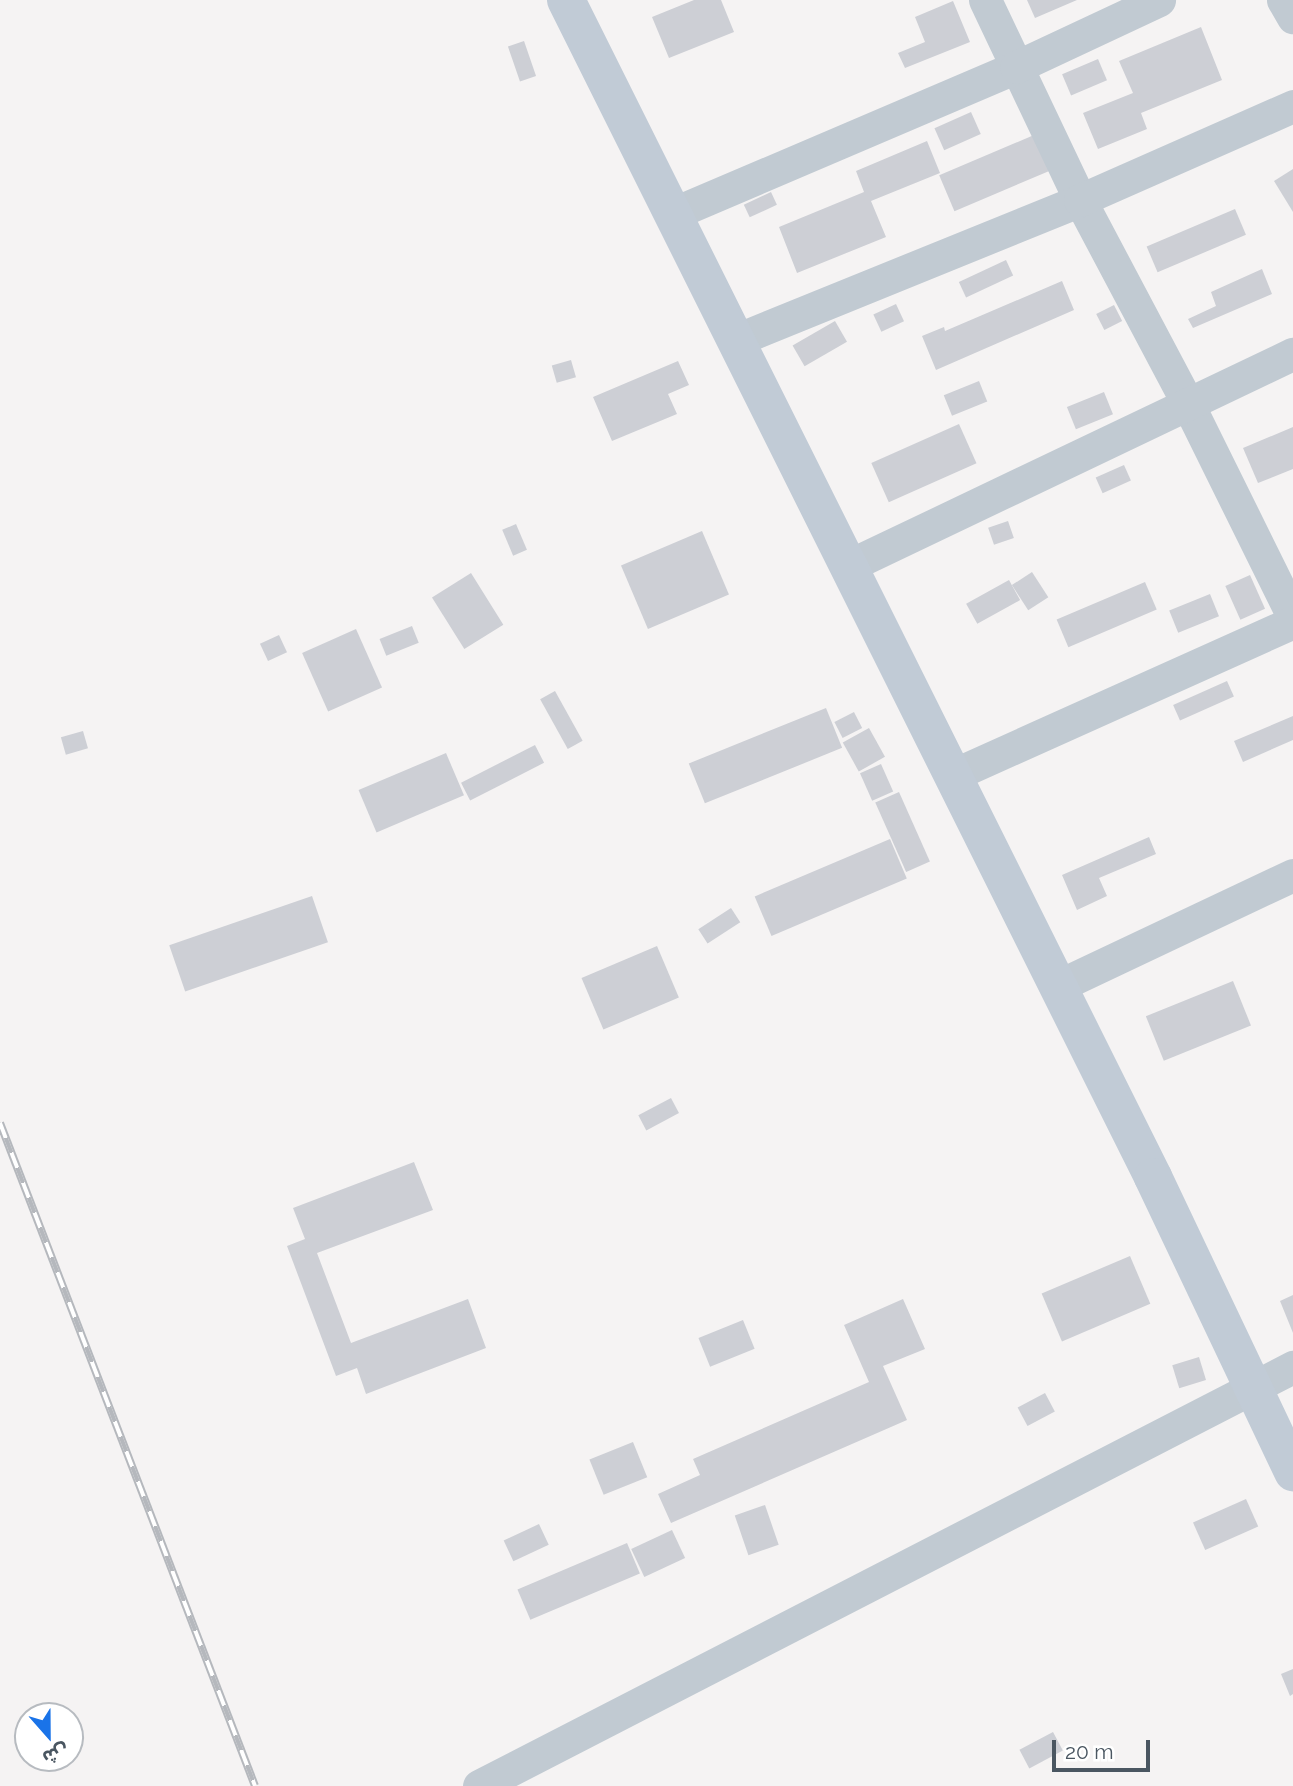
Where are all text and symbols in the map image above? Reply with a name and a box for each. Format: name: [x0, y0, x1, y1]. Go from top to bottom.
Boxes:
north arrow: [14, 1702, 84, 1772]
scale bar: [1055, 1726, 1153, 1770]
text: 20 m: [1065, 1739, 1113, 1764]
text: ش: [40, 1740, 72, 1770]

